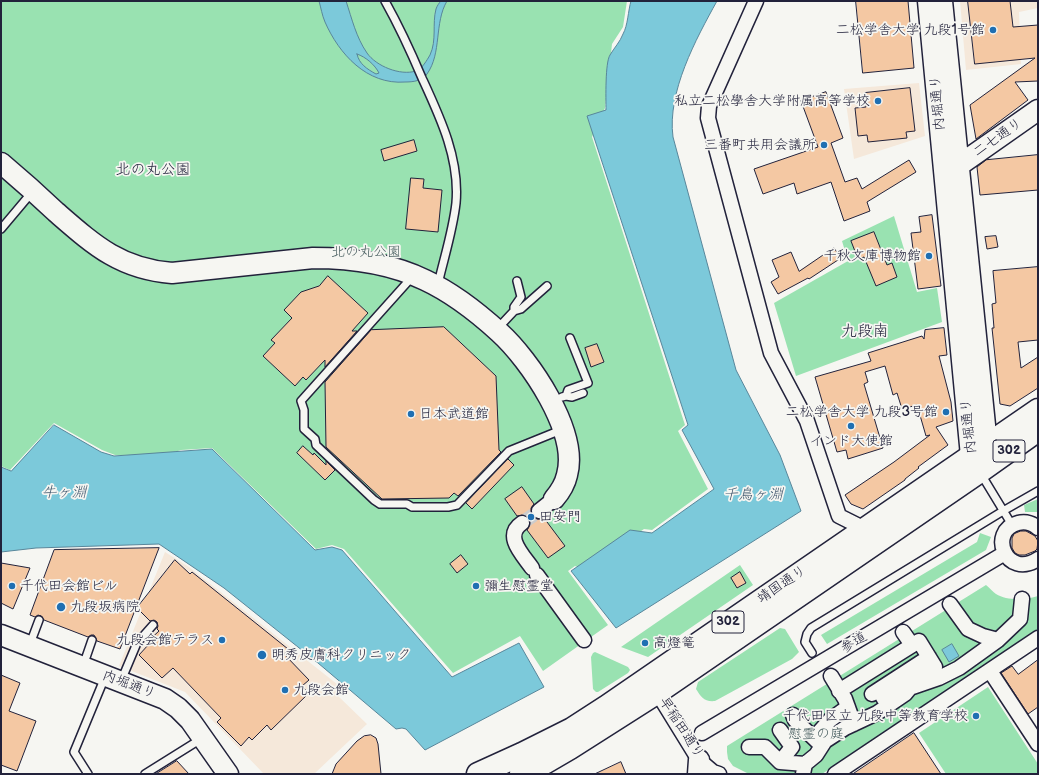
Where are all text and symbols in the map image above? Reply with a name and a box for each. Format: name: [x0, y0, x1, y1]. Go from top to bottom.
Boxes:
place label: 二松学舎大学 九段1号館: [836, 22, 985, 38]
marker: 二松学舎大学 九段1号館: [988, 25, 998, 35]
street label: 内堀通り: [927, 74, 949, 132]
place label: 私立二松學舎大学附属高等学校: [674, 93, 870, 109]
marker: 私立二松學舎大学附属高等学校: [873, 96, 883, 106]
street label: 二七通り: [970, 115, 1026, 161]
place label: 三番町共用会議所: [704, 137, 816, 153]
marker: 三番町共用会議所: [819, 140, 829, 150]
district label: 北の丸公園: [116, 161, 190, 179]
park label: 北の丸公園: [331, 244, 401, 260]
place label: 千秋文庫博物館: [823, 248, 921, 264]
marker: 千秋文庫博物館: [924, 251, 934, 261]
district label: 九段南: [841, 322, 889, 342]
street label: 内堀通り: [958, 397, 980, 455]
place label: 二松学舎大学 九段3号館: [786, 404, 938, 420]
place label: 日本武道館: [419, 406, 489, 422]
marker: 二松学舎大学 九段3号館: [941, 407, 951, 417]
marker: 日本武道館: [406, 409, 416, 419]
marker: インド大使館: [846, 421, 856, 431]
place label: インド大使館: [809, 433, 893, 449]
road number: 302: [993, 440, 1025, 462]
water label: 牛ヶ淵: [42, 484, 86, 502]
water label: 千鳥ヶ淵: [723, 486, 783, 504]
place label: 田安門: [539, 509, 581, 525]
marker: 田安門: [526, 512, 536, 522]
street label: 靖国通り: [754, 562, 810, 608]
place label: 千代田会館ビル: [20, 578, 118, 594]
place label: 彌生慰霊堂: [484, 578, 554, 594]
marker: 千代田会館ビル: [7, 581, 17, 591]
marker: 彌生慰霊堂: [471, 581, 481, 591]
place label: 九段坂病院: [70, 599, 140, 615]
marker: 九段坂病院: [55, 601, 67, 613]
road number: 302: [712, 611, 744, 633]
street label: 参道: [838, 629, 870, 657]
place label: 九段会館テラス: [116, 632, 214, 648]
marker: 九段会館テラス: [217, 635, 227, 645]
place label: 高燈篭: [653, 635, 695, 651]
marker: 高燈篭: [640, 638, 650, 648]
place label: 明秀皮膚科クリニック: [271, 647, 411, 663]
marker: 明秀皮膚科クリニック: [256, 649, 268, 661]
street label: 内堀通り: [100, 667, 158, 703]
place label: 九段会館: [293, 682, 349, 698]
marker: 九段会館: [280, 685, 290, 695]
street label: 早稲田通り: [655, 694, 707, 762]
place label: 千代田区立 九段中等教育学校: [782, 708, 968, 724]
marker: 千代田区立 九段中等教育学校: [971, 711, 981, 721]
park label: 慰霊の庭: [788, 726, 844, 742]

